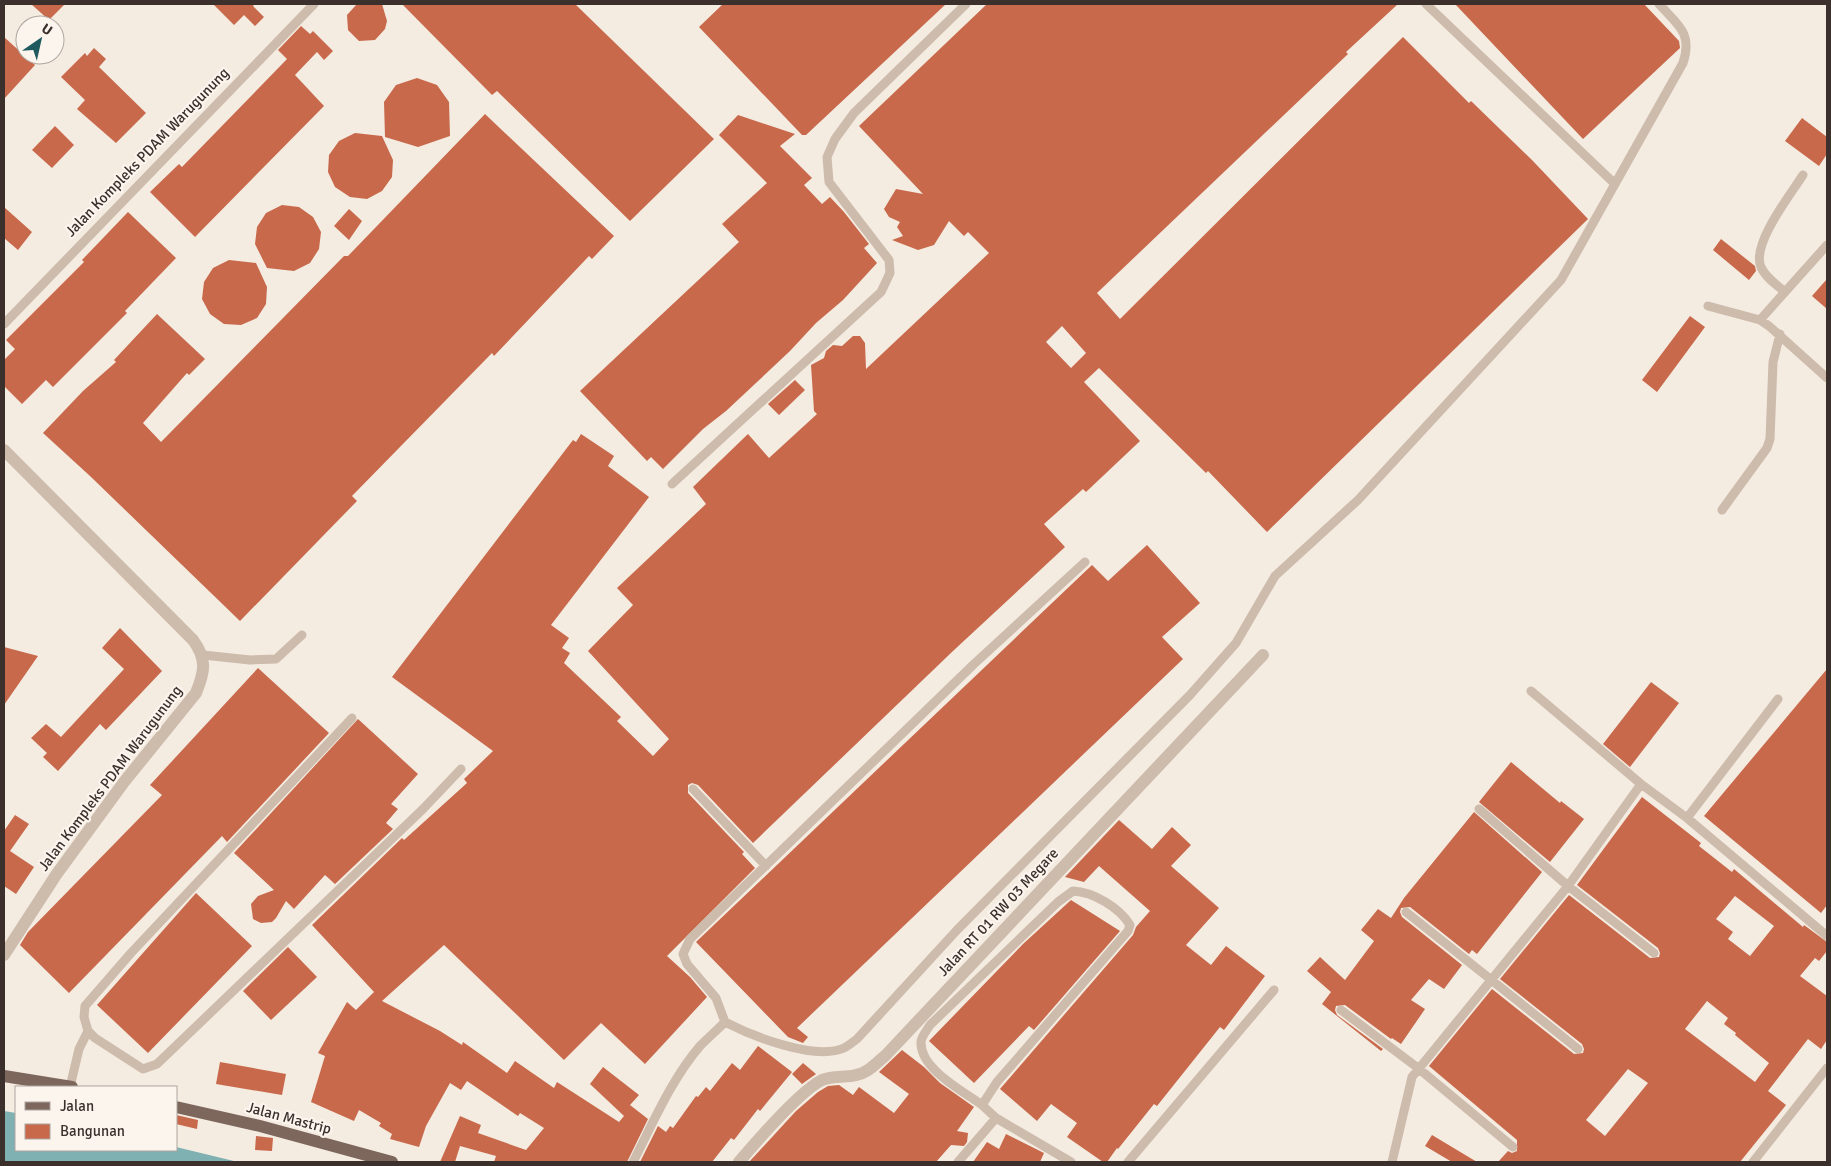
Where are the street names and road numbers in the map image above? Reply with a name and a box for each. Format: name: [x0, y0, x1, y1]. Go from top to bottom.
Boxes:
street label: Jalan Kompleks PDAM Warugunung: [61, 64, 233, 240]
street label: Jalan Kompleks PDAM Warugunung: [34, 682, 186, 874]
street label: Jalan RT 01 RW 03 Megare: [934, 844, 1062, 980]
street label: Jalan Mastrip: [245, 1098, 333, 1138]

